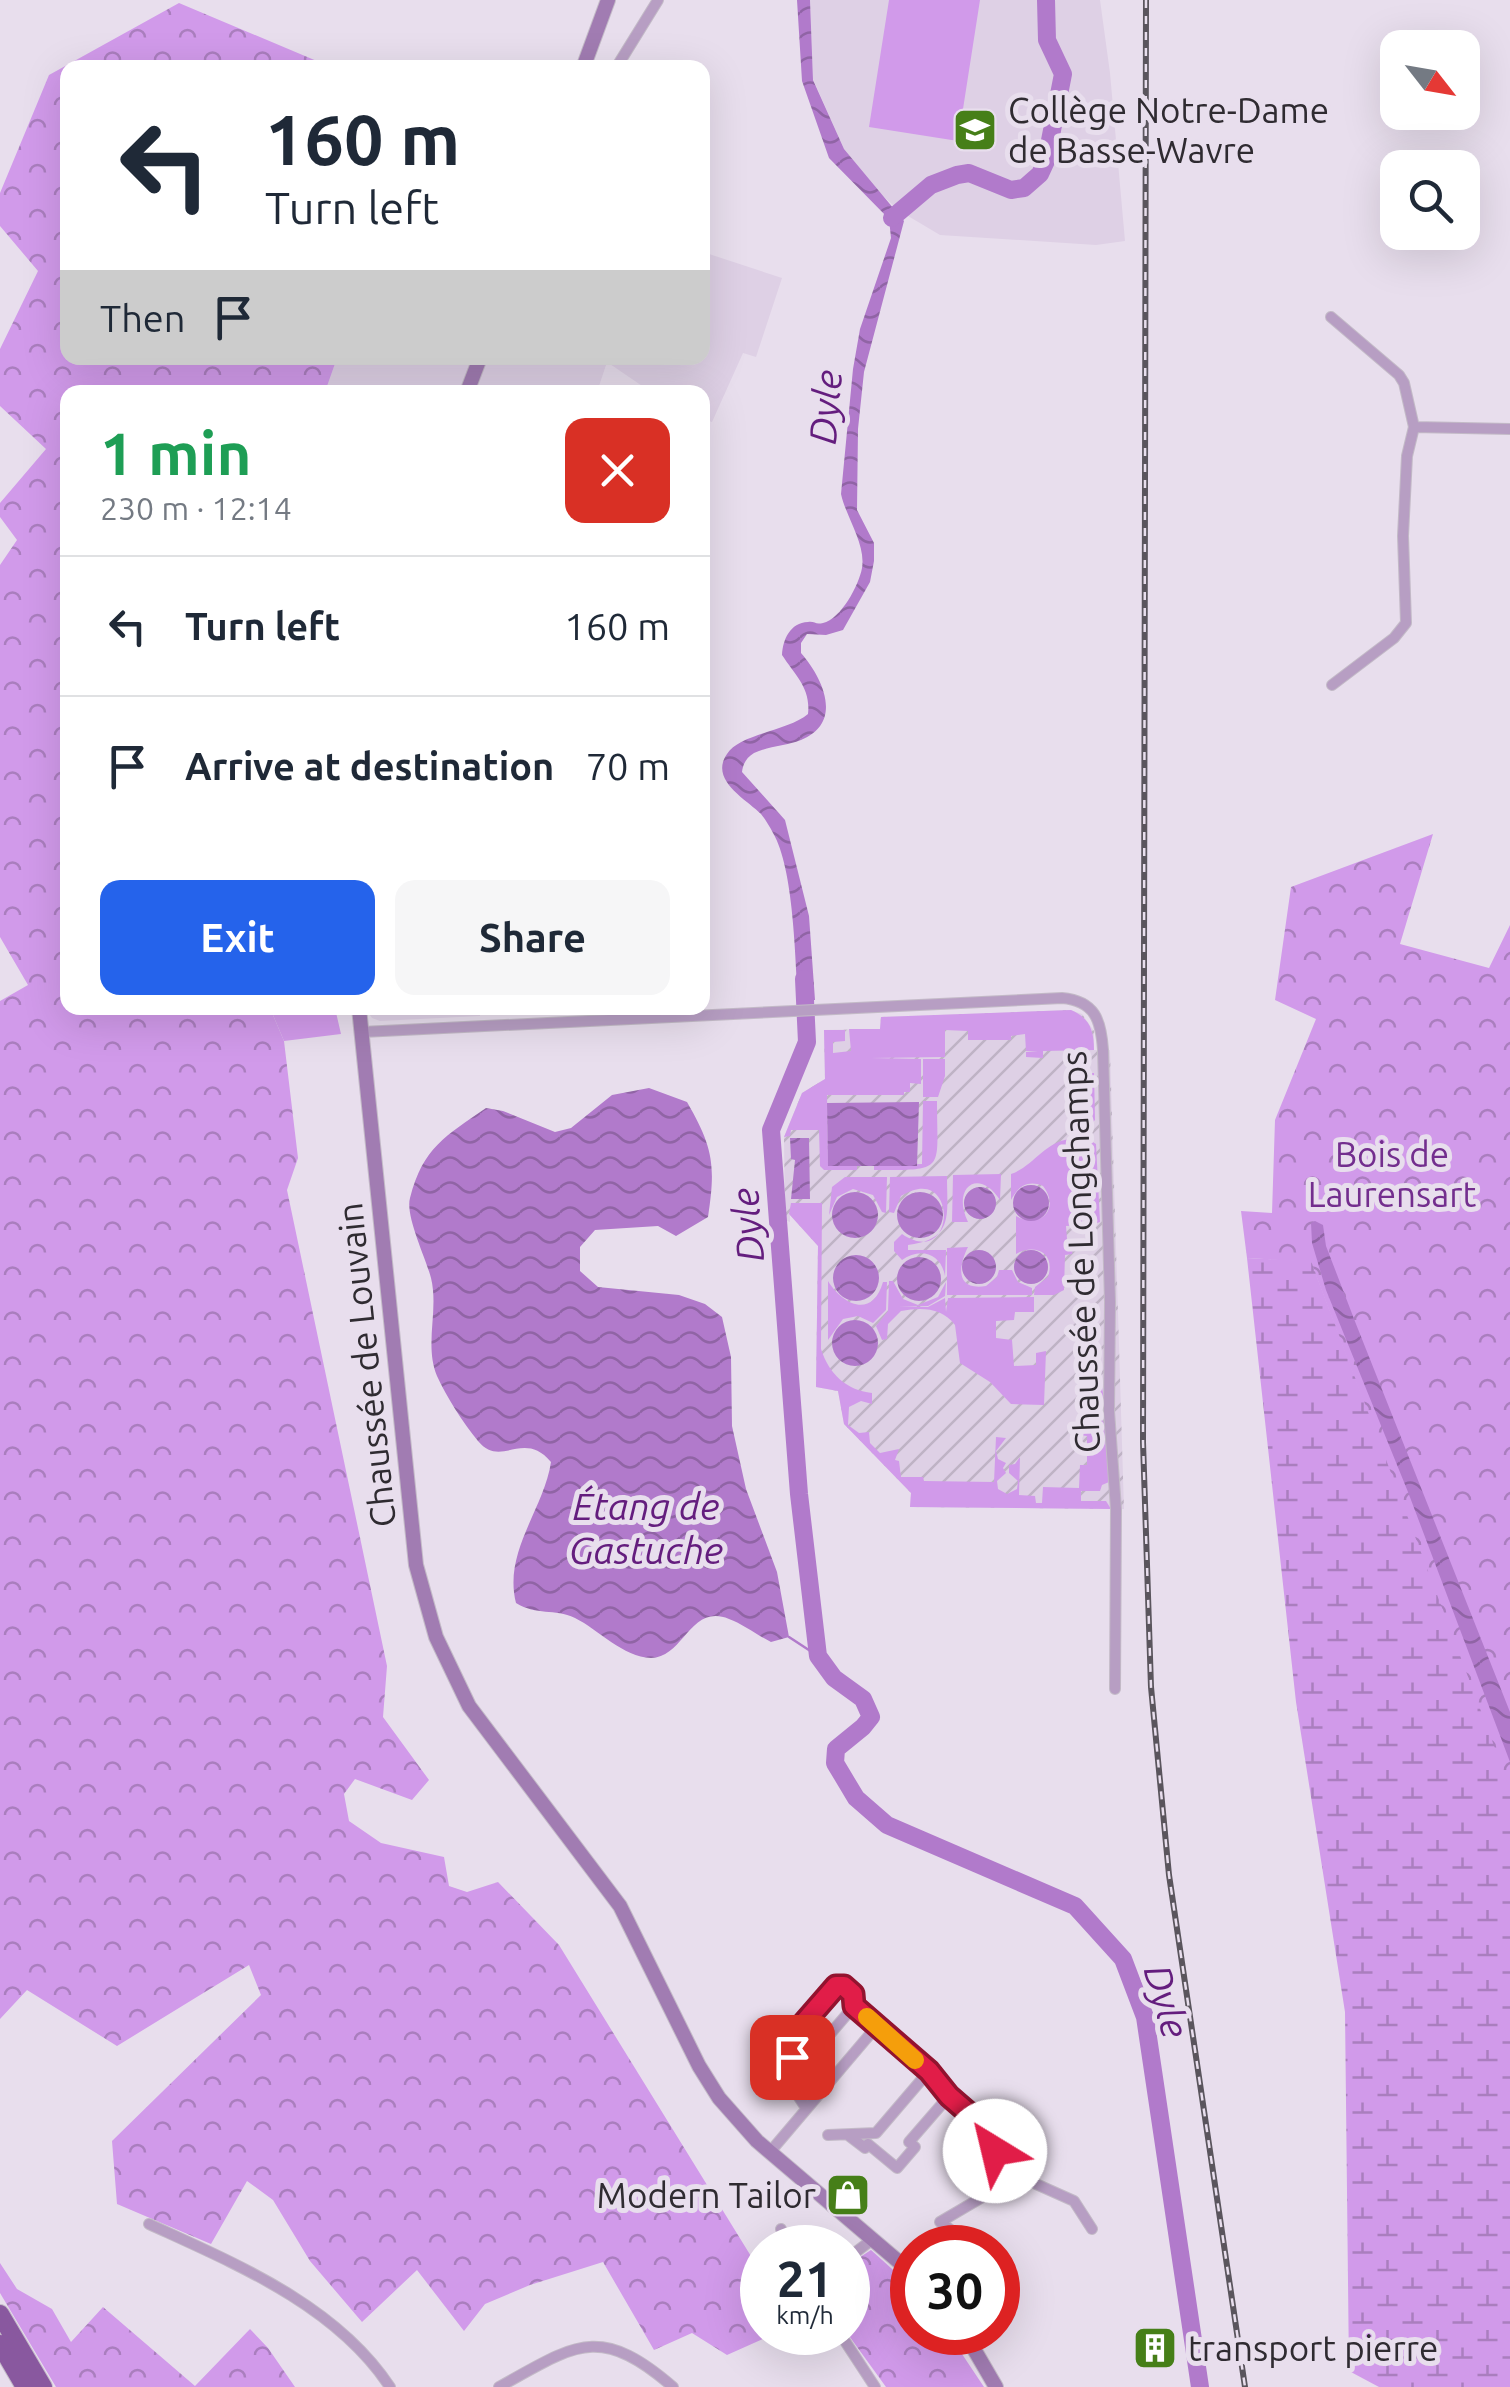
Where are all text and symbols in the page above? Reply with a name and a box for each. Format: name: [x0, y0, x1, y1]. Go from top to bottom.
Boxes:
north arrow: [1380, 30, 1480, 130]
map controls: [1380, 30, 1480, 250]
place label: Collège Notre-Dame de Basse-Wavre: [1008, 90, 1329, 170]
icon: left: [100, 100, 230, 230]
text: 160 m: [265, 100, 460, 178]
school or university icon: Collège Notre-Dame de Basse-Wavre: [952, 107, 998, 153]
button: search: [1380, 150, 1480, 250]
text: Turn left: [265, 182, 439, 233]
icon: arrive: [206, 290, 261, 345]
text: Then: [100, 297, 186, 339]
water label: Dyle: [801, 368, 849, 446]
button: close: [565, 418, 670, 523]
text: 1 min: [100, 419, 252, 486]
text: 230 m · 12:14: [100, 490, 292, 526]
icon: left: [100, 599, 155, 654]
text: Turn left: [185, 605, 340, 647]
text: 160 m: [564, 605, 670, 647]
icon: arrive: [100, 739, 155, 794]
text: Arrive at destination: [185, 745, 554, 787]
text: 70 m: [586, 745, 670, 787]
button: Exit: [100, 880, 375, 995]
button: Share: [395, 880, 670, 995]
street label: Chaussée de Longchamps: [1053, 1050, 1107, 1454]
park label: Bois de Laurensart: [1308, 1134, 1477, 1214]
water label: Dyle: [723, 1186, 771, 1264]
street label: Chaussée de Louvain: [329, 1201, 403, 1529]
water label: Étang de Gastuche: [569, 1484, 723, 1571]
water label: Dyle: [1137, 1960, 1197, 2042]
pin: [750, 2015, 835, 2100]
icon: arrive: [765, 2030, 820, 2085]
position arrow: [943, 2099, 1047, 2203]
shop icon: Modern Tailor: [825, 2172, 871, 2218]
place label: Modern Tailor: [597, 2175, 816, 2215]
speed limit sign: 30: [890, 2225, 1020, 2355]
text: 21: [777, 2250, 833, 2306]
text: km/h: [776, 2301, 834, 2329]
building icon: transport pierre: [1132, 2325, 1178, 2371]
place label: transport pierre: [1188, 2328, 1438, 2368]

